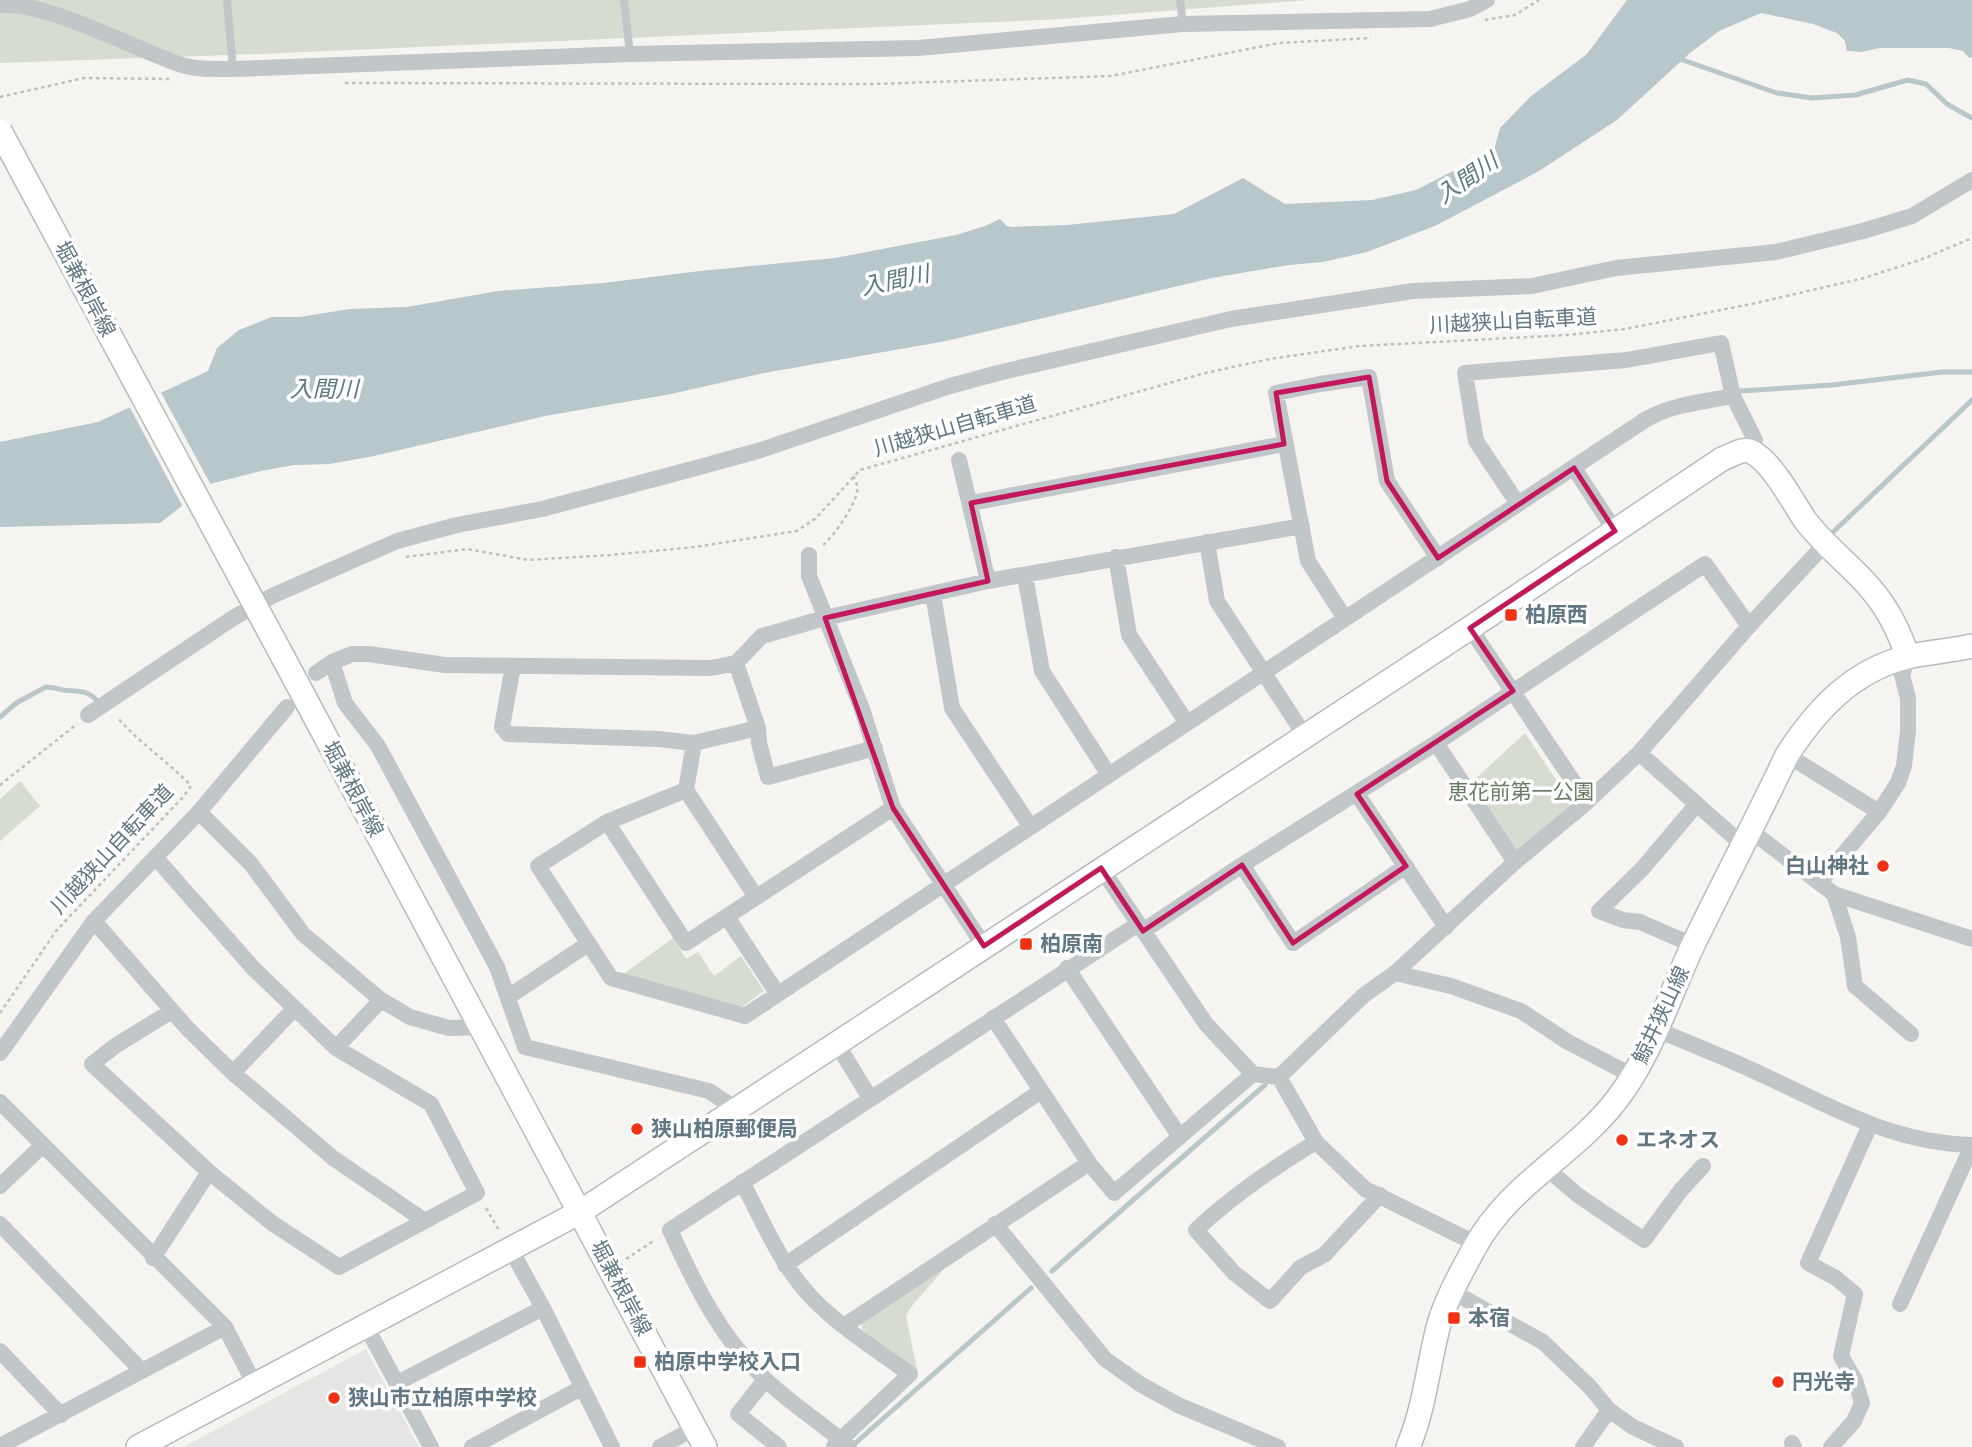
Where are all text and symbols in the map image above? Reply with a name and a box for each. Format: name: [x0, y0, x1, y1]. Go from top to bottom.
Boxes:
water label: 入間川: [1430, 143, 1506, 210]
street label: 堀兼根岸線: [48, 236, 123, 342]
water label: 入間川: [858, 257, 935, 302]
street label: 川越狭山自転車道: [1428, 302, 1598, 339]
water label: 入間川: [290, 373, 362, 404]
street label: 川越狭山自転車道: [870, 388, 1040, 463]
place label: 柏原西: [1525, 600, 1588, 629]
marker: 柏原西: [1503, 607, 1519, 623]
street label: 堀兼根岸線: [316, 736, 391, 842]
street label: 川越狭山自転車道: [44, 777, 180, 920]
park label: 恵花前第一公園: [1448, 777, 1595, 806]
place label: 白山神社: [1785, 851, 1869, 880]
marker: 白山神社: [1875, 858, 1891, 874]
place label: 柏原南: [1040, 929, 1103, 958]
marker: 柏原南: [1018, 936, 1034, 952]
street label: 鯨井狭山線: [1625, 961, 1696, 1068]
place label: 狭山柏原郵便局: [651, 1114, 798, 1143]
marker: 狭山柏原郵便局: [629, 1121, 645, 1137]
place label: エネオス: [1636, 1125, 1720, 1154]
marker: エネオス: [1614, 1132, 1630, 1148]
street label: 堀兼根岸線: [584, 1235, 659, 1341]
place label: 本宿: [1468, 1303, 1510, 1332]
marker: 本宿: [1446, 1310, 1462, 1326]
place label: 柏原中学校入口: [654, 1347, 801, 1376]
marker: 柏原中学校入口: [632, 1354, 648, 1370]
place label: 円光寺: [1792, 1367, 1855, 1396]
marker: 円光寺: [1770, 1374, 1786, 1390]
place label: 狭山市立柏原中学校: [348, 1383, 537, 1412]
marker: 狭山市立柏原中学校: [326, 1390, 342, 1406]

